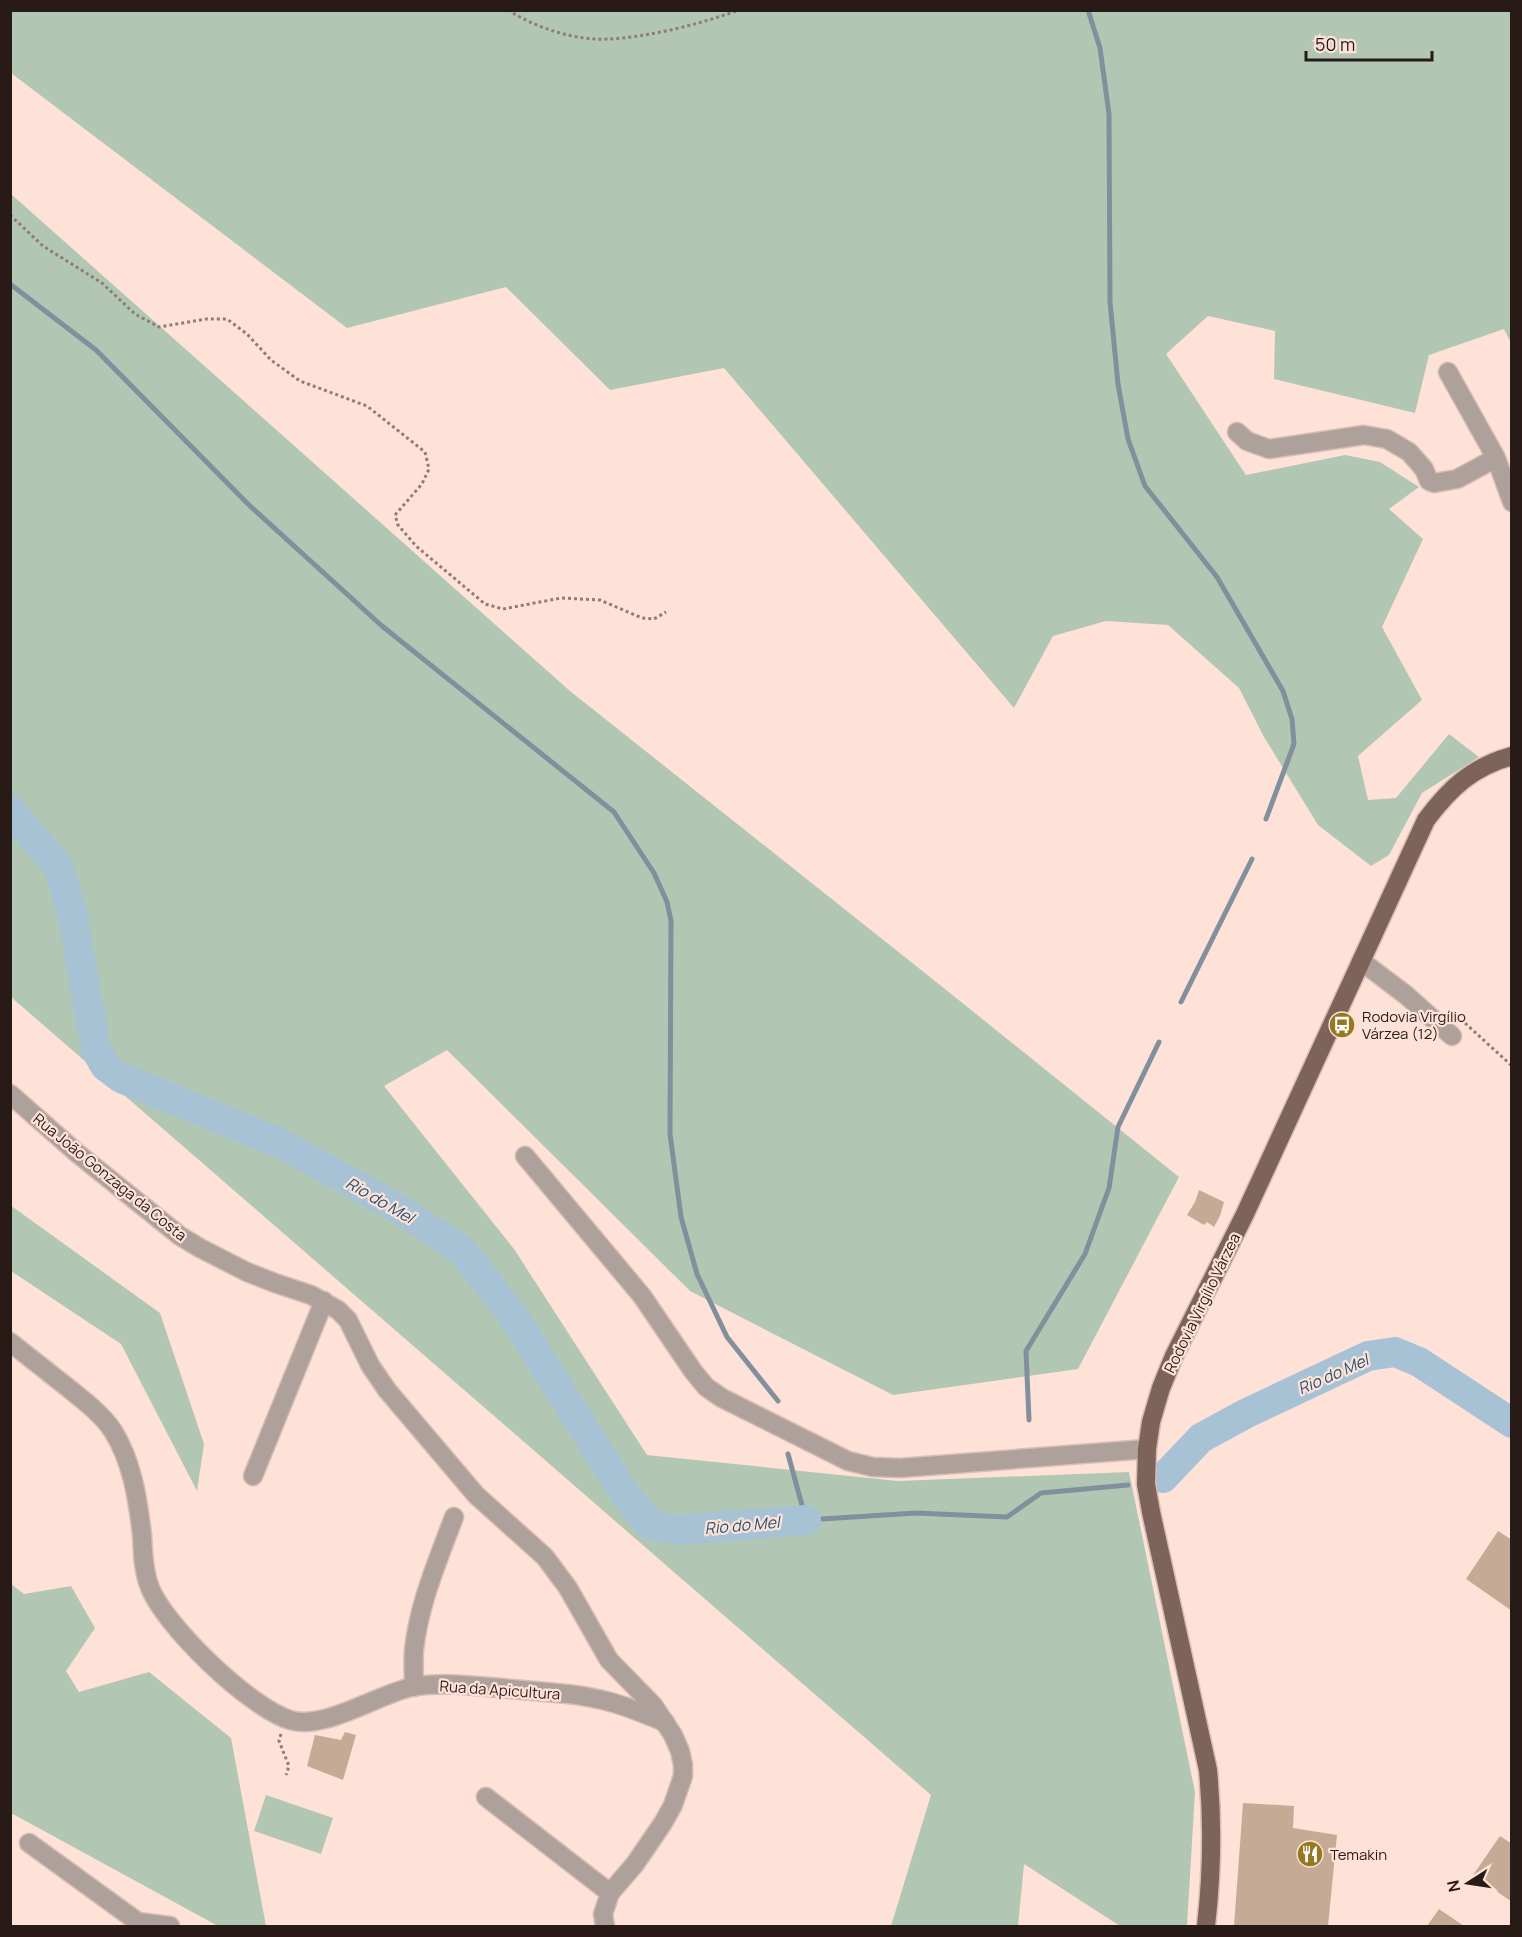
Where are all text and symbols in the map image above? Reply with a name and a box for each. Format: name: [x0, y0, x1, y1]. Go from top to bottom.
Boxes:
scale bar: [1306, 24, 1432, 62]
text: 50 m: [1315, 32, 1355, 56]
place label: Rodovia Virgílio Várzea (12): [1362, 1006, 1466, 1044]
bus stop icon: Rodovia Virgílio Várzea (12): [1327, 1010, 1357, 1040]
street label: Rua João Gonzaga da Costa: [29, 1108, 191, 1246]
water label: Rio do Mel: [342, 1172, 420, 1229]
street label: Rodovia Virgílio Várzea: [1159, 1230, 1245, 1376]
water label: Rio do Mel: [1294, 1348, 1374, 1399]
water label: Rio do Mel: [704, 1511, 783, 1539]
street label: Rua da Apicultura: [439, 1675, 561, 1705]
restaurant icon: Temakin: [1295, 1839, 1325, 1869]
place label: Temakin: [1330, 1844, 1387, 1865]
north arrow: [1438, 1853, 1498, 1913]
text: N: [1441, 1878, 1465, 1894]

